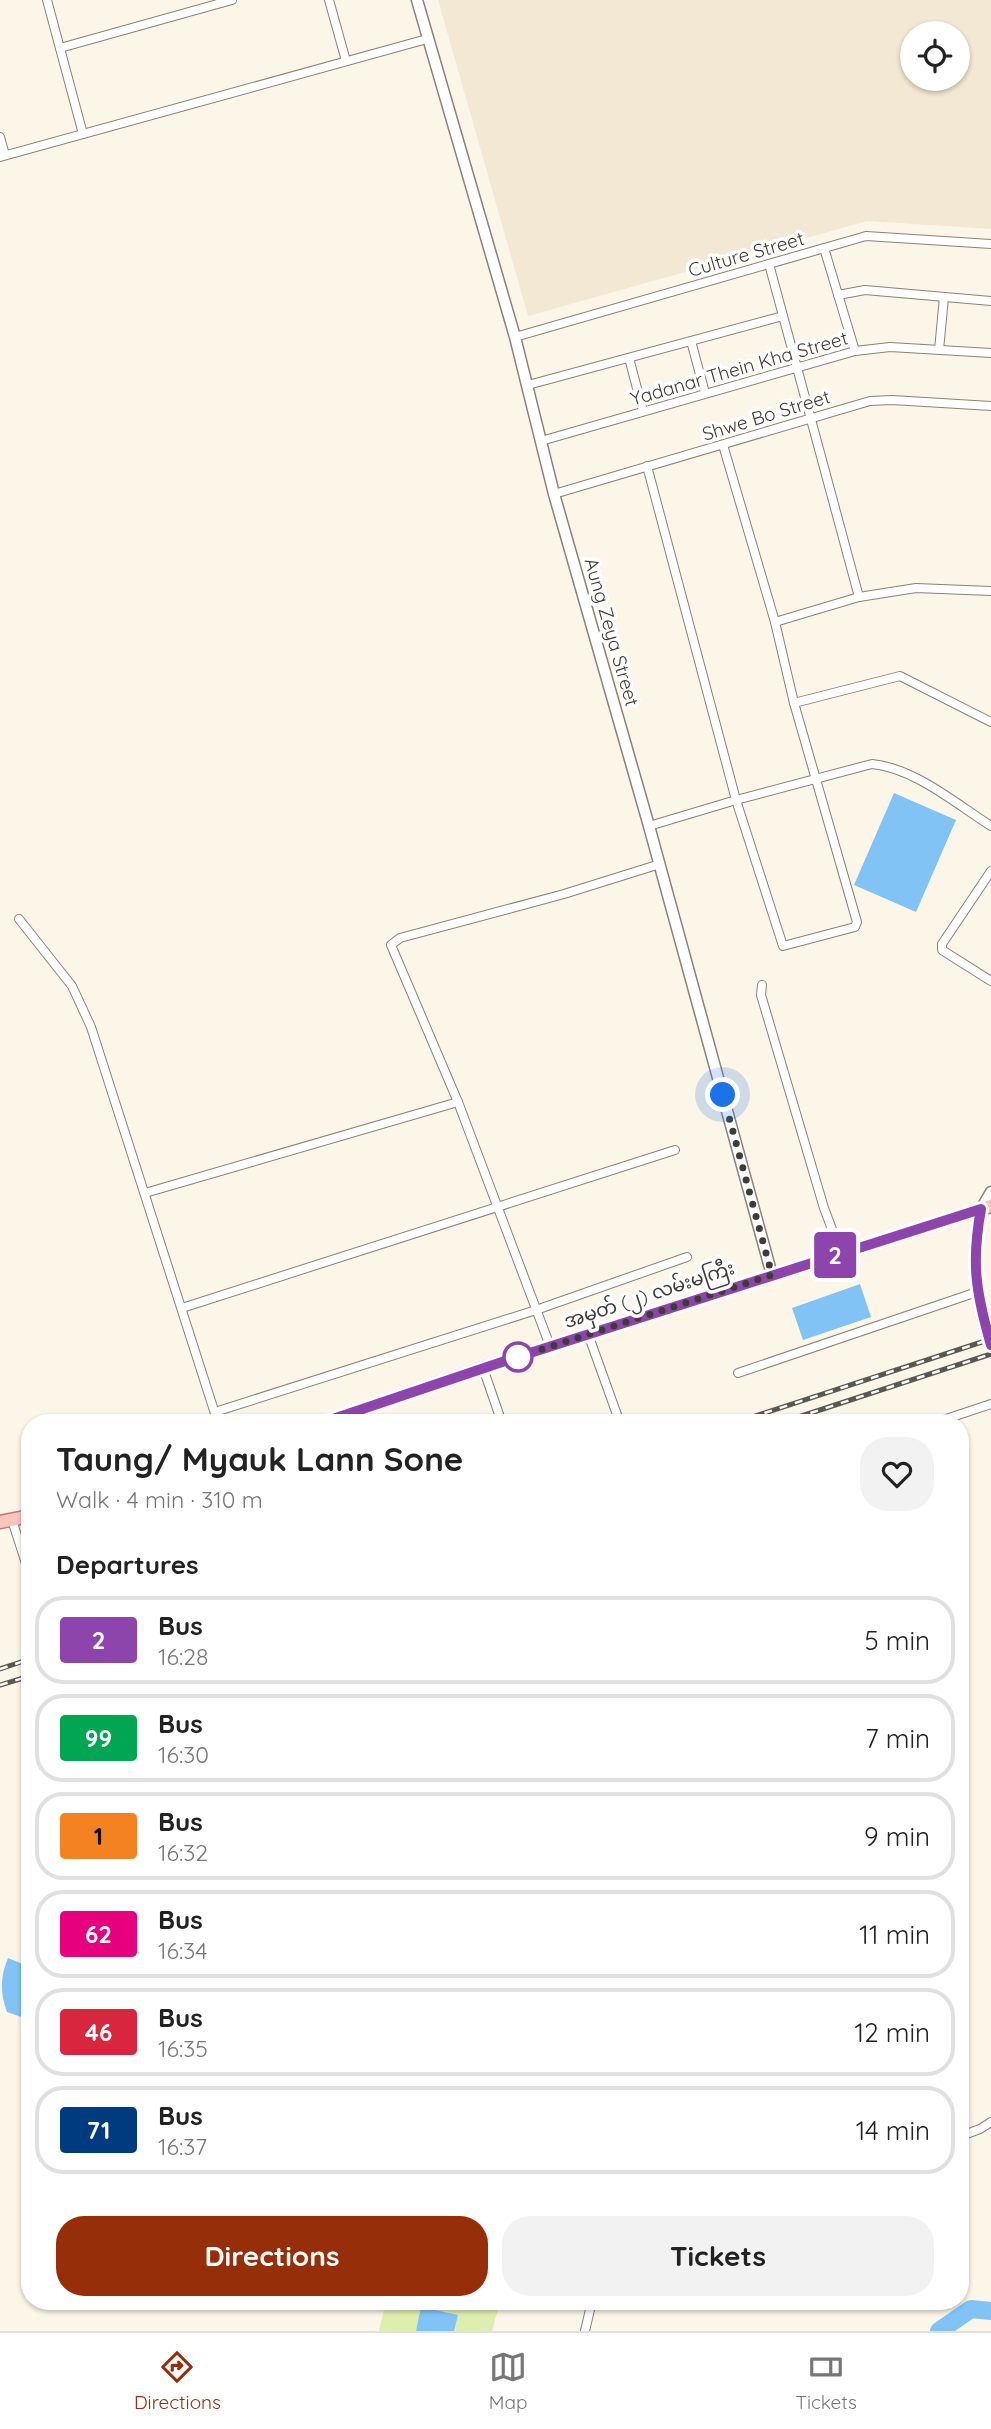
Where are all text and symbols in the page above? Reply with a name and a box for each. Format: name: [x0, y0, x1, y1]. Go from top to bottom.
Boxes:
map controls: [900, 21, 970, 91]
button: locate: [900, 21, 970, 91]
street label: Culture Street: [685, 226, 807, 282]
street label: Yadanar Thein Kha Street: [628, 325, 850, 411]
street label: Shwe Bo Street: [699, 384, 833, 446]
street label: Aung Zeya Street: [579, 555, 645, 709]
your location: [705, 1077, 740, 1112]
line badge: 2: [812, 1232, 858, 1278]
text: 2: [828, 1240, 842, 1270]
street label: အမှတ် (၂) လမ်းမကြီး: [560, 1253, 739, 1338]
unlabelled marker: [503, 1342, 533, 1372]
button: heart: [860, 1437, 934, 1511]
text: Taung/ Myauk Lann Sone: [56, 1438, 463, 1479]
text: Walk · 4 min · 310 m: [56, 1485, 263, 1514]
text: Departures: [56, 1548, 199, 1581]
text: Bus: [158, 1609, 203, 1642]
text: 5 min: [864, 1624, 930, 1657]
text: 2: [92, 1625, 105, 1655]
text: 16:28: [158, 1642, 208, 1671]
text: Bus: [158, 1707, 203, 1740]
text: 7 min: [865, 1722, 930, 1755]
text: 99: [85, 1723, 112, 1753]
text: 16:30: [158, 1740, 209, 1769]
text: Bus: [158, 1805, 203, 1838]
text: 9 min: [864, 1820, 930, 1853]
text: 1: [94, 1821, 103, 1851]
text: 16:32: [158, 1838, 208, 1867]
text: Bus: [158, 1903, 203, 1936]
text: 11 min: [859, 1918, 930, 1951]
text: 62: [85, 1919, 112, 1949]
text: 16:34: [158, 1936, 207, 1965]
text: Bus: [158, 2001, 203, 2034]
text: 12 min: [855, 2016, 930, 2049]
text: 46: [85, 2017, 112, 2047]
text: 16:35: [158, 2034, 208, 2063]
text: Bus: [158, 2099, 203, 2132]
text: 14 min: [856, 2114, 930, 2147]
text: 71: [87, 2115, 110, 2145]
text: 16:37: [158, 2132, 207, 2161]
button: Directions: [56, 2216, 488, 2296]
button: Tickets: [502, 2216, 934, 2296]
tab: Directions: [134, 2348, 221, 2414]
tab: Map: [489, 2348, 528, 2414]
tab: Tickets: [795, 2348, 857, 2414]

